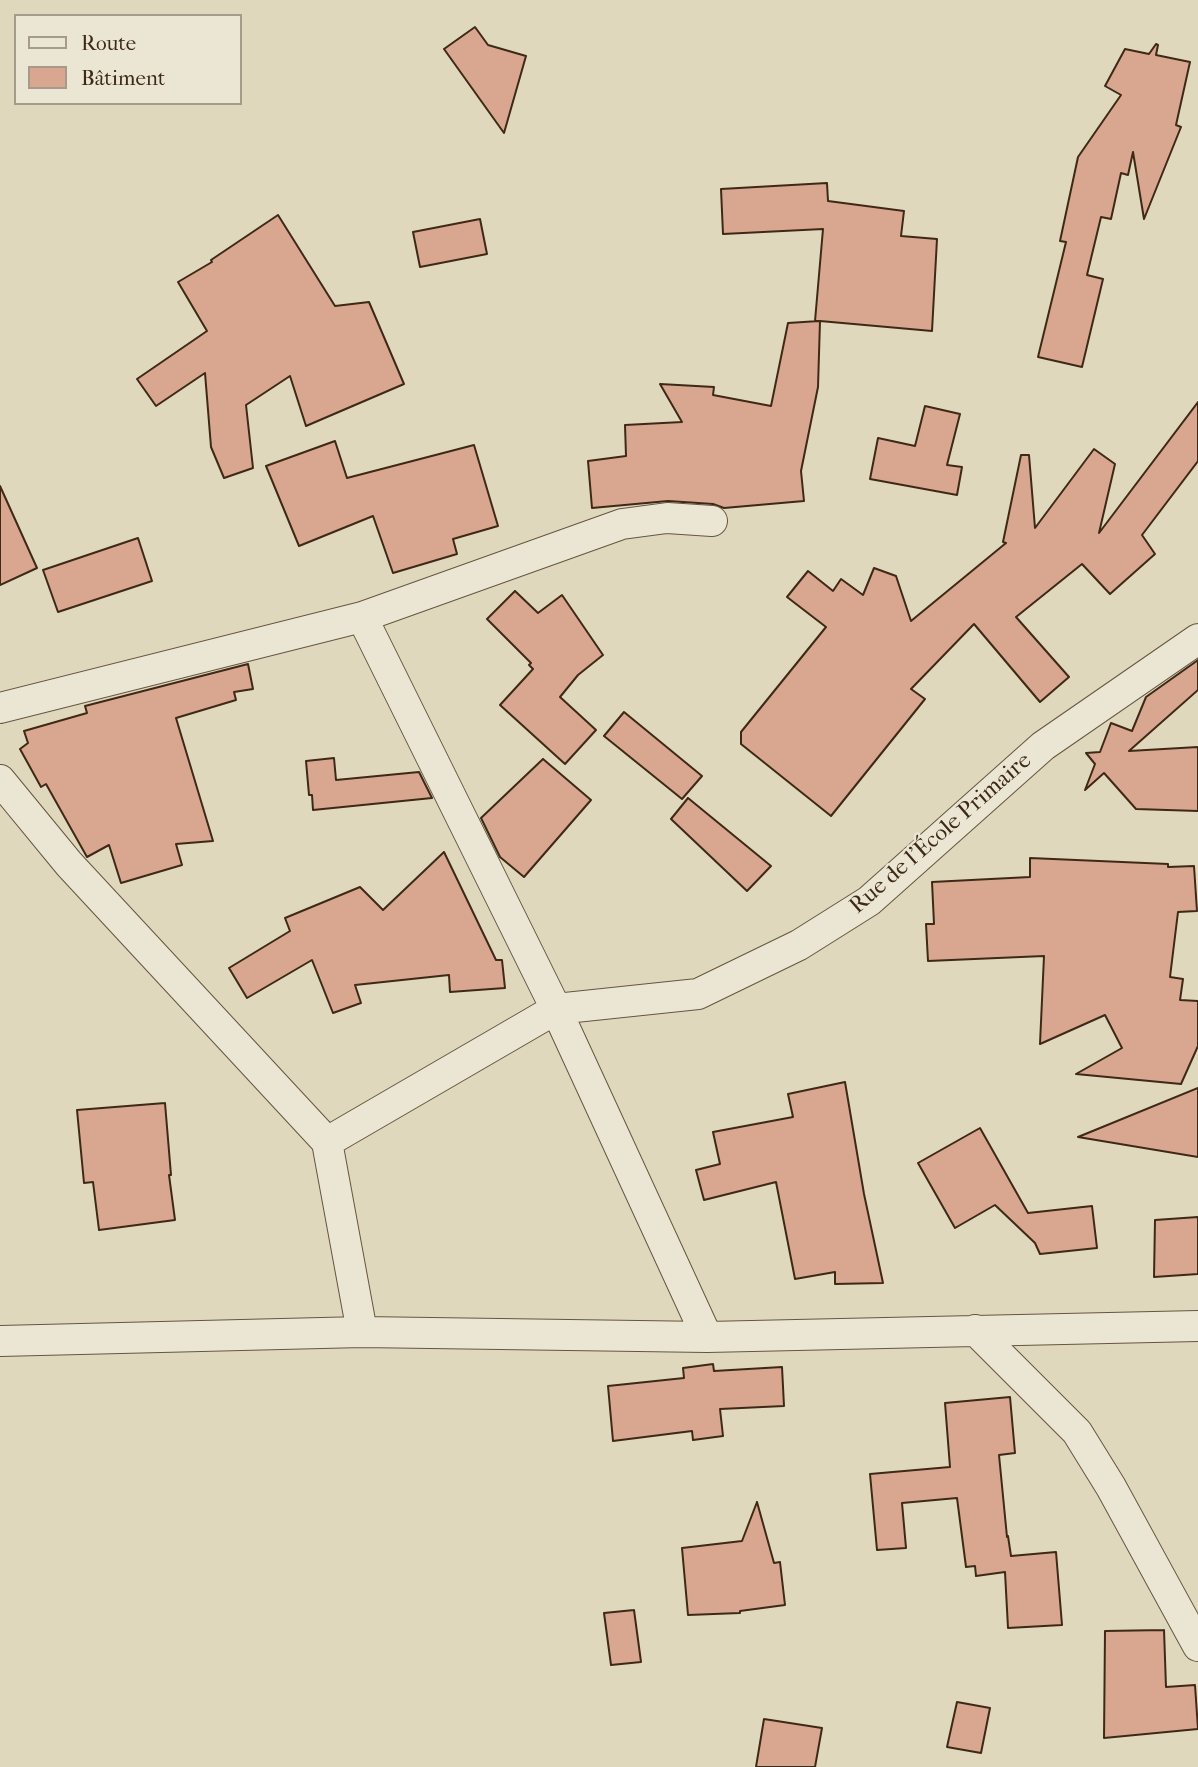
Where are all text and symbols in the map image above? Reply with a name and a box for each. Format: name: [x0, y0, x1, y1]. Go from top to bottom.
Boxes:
legend: [14, 14, 242, 105]
text: Route: [81, 31, 136, 55]
text: Bâtiment: [81, 66, 165, 90]
street label: Rue de l'École Primaire: [844, 748, 1038, 920]

